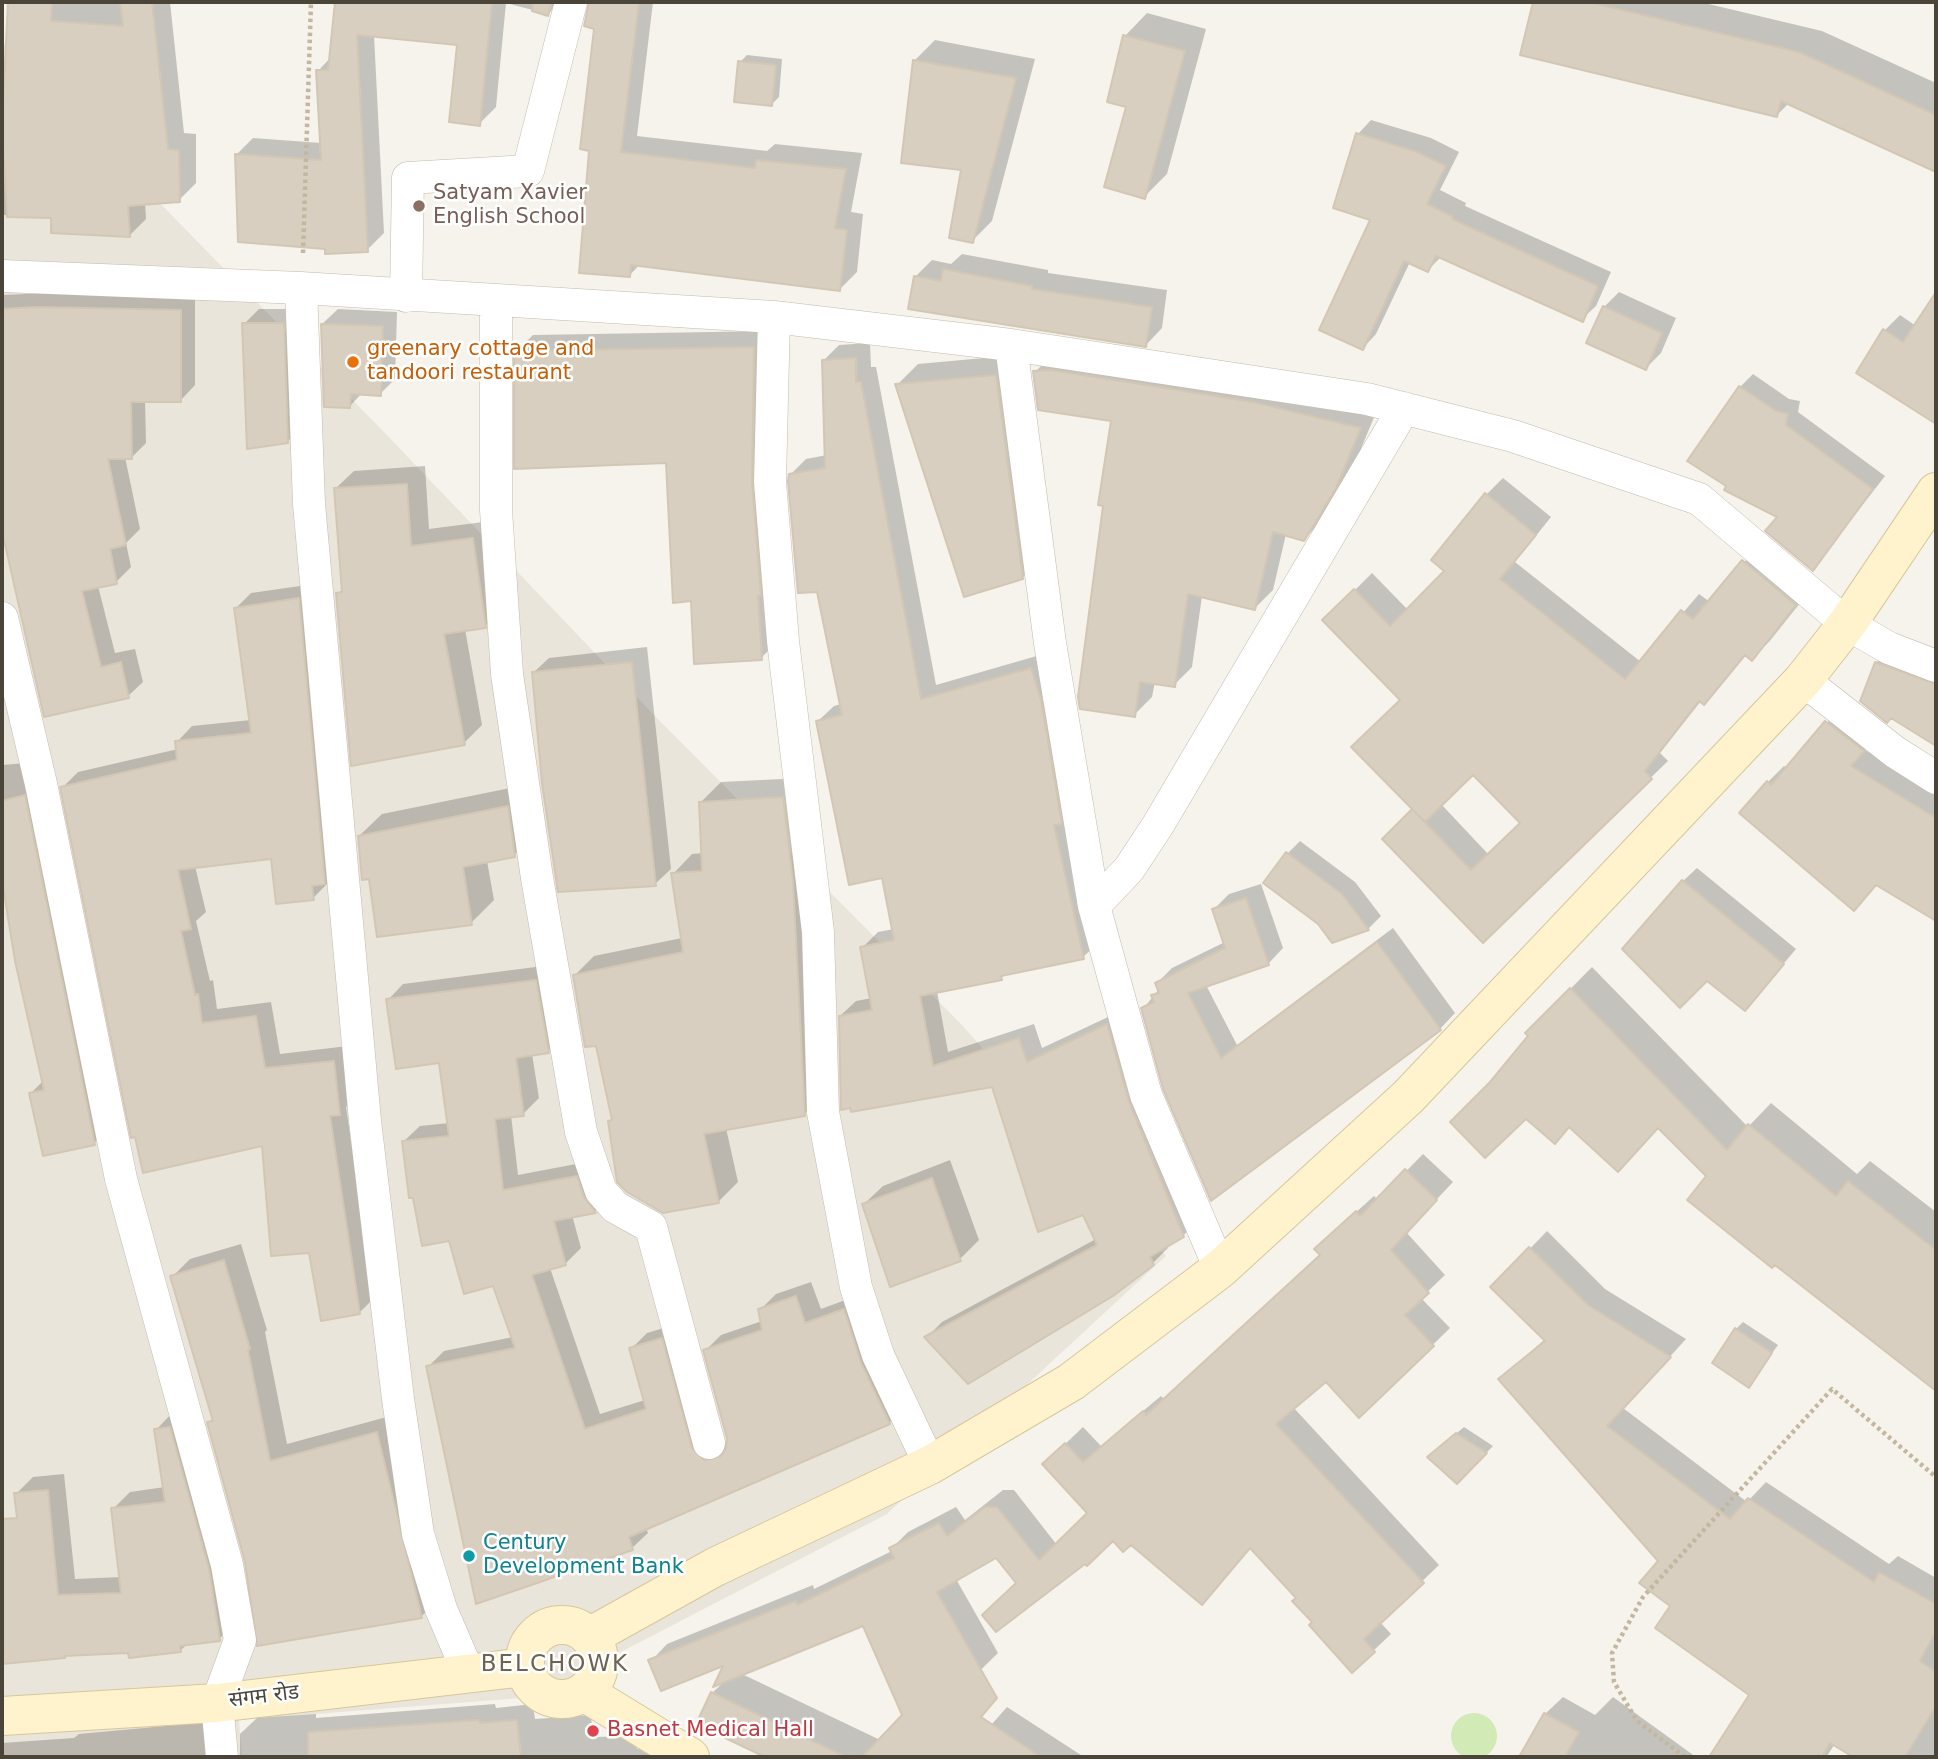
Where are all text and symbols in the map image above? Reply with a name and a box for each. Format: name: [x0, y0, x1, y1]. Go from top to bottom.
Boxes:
place label: Satyam Xavier English School: [433, 181, 587, 231]
marker: Satyam Xavier English School: [411, 198, 427, 214]
place label: greenary cottage and tandoori restaurant: [367, 337, 594, 387]
marker: greenary cottage and tandoori restaurant: [345, 354, 361, 370]
place label: Century Development Bank: [483, 1531, 684, 1581]
marker: Century Development Bank: [461, 1548, 477, 1564]
district label: BELCHOWK: [482, 1651, 628, 1679]
street label: संगम रोड: [227, 1680, 301, 1714]
place label: Basnet Medical Hall: [607, 1718, 814, 1744]
marker: Basnet Medical Hall: [585, 1723, 601, 1739]

